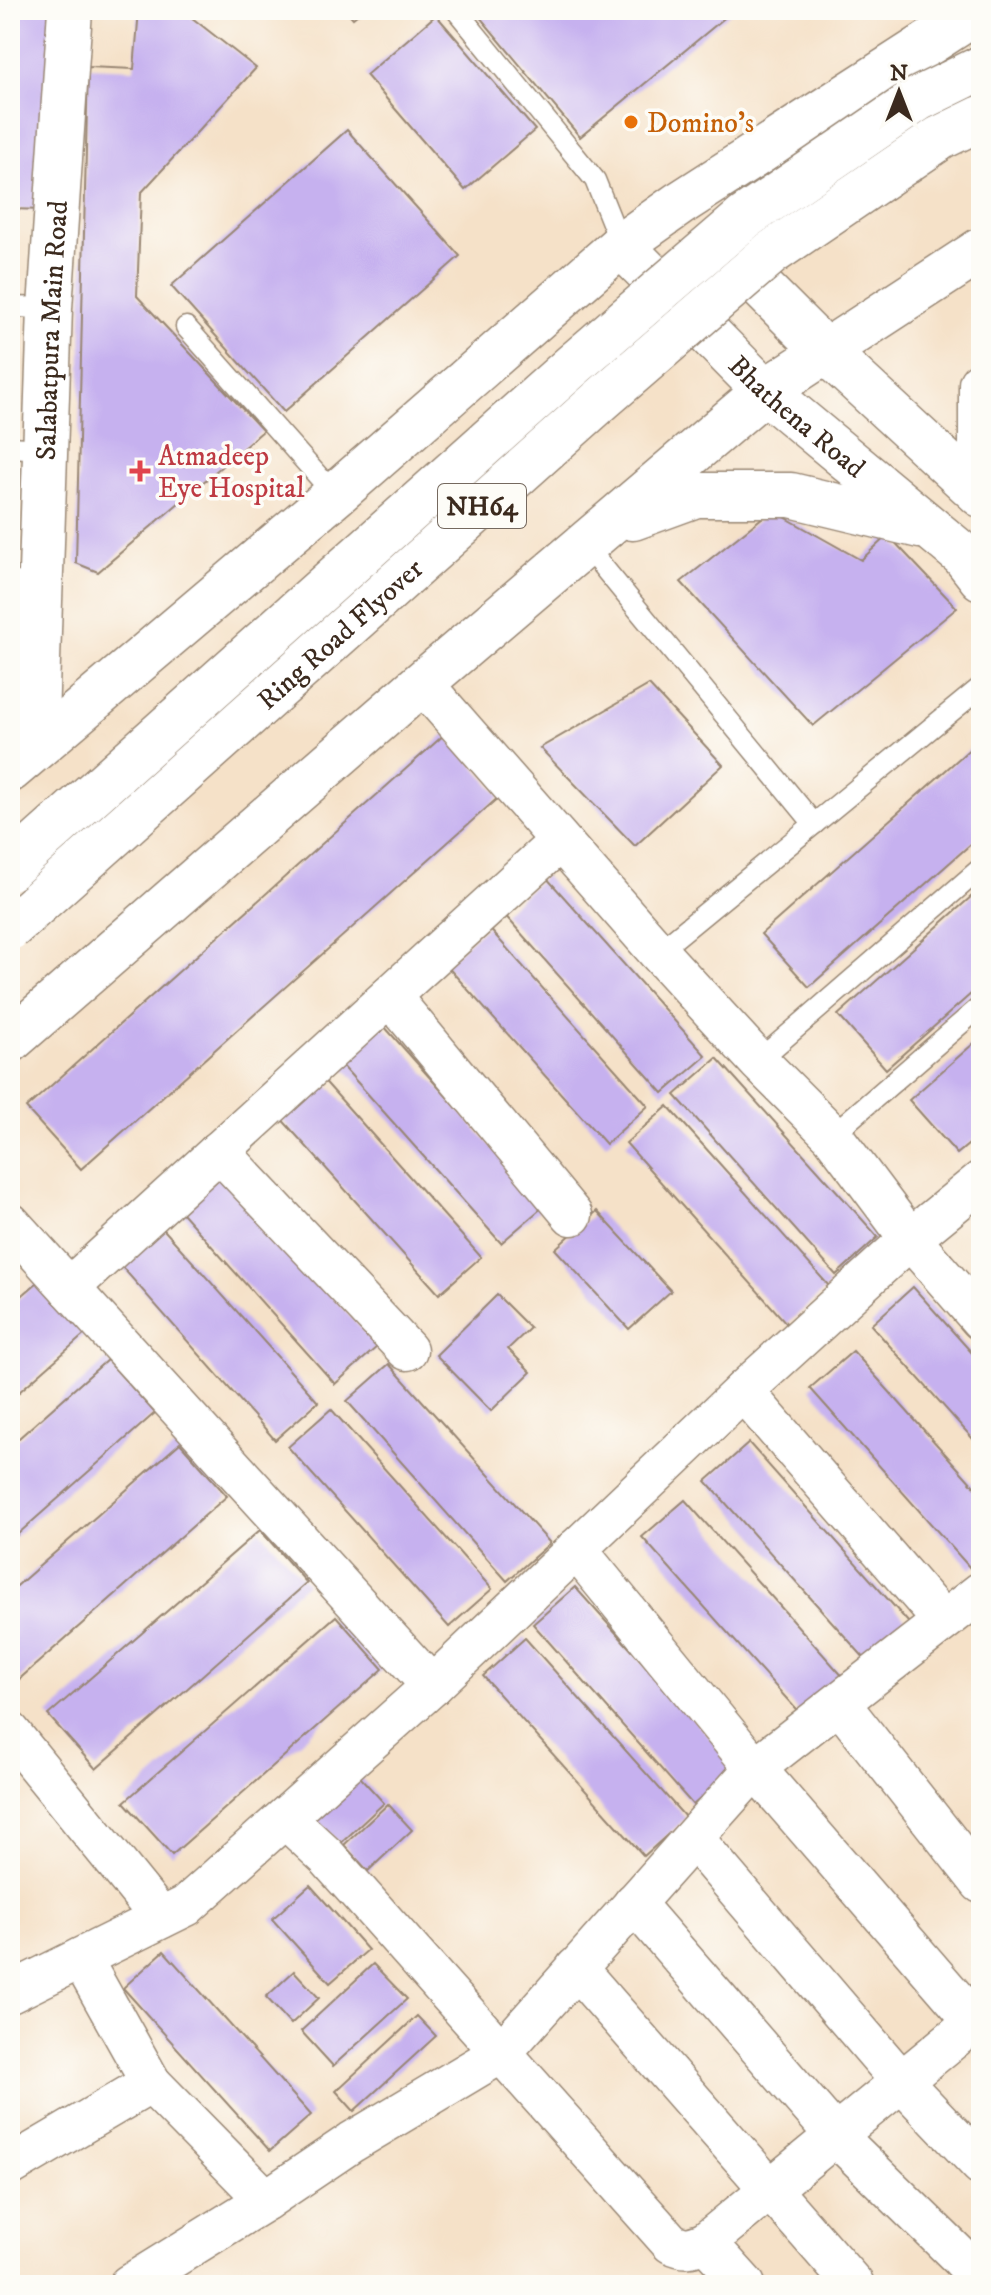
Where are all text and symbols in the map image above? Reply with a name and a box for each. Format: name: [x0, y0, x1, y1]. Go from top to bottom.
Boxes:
north arrow: [859, 52, 939, 132]
text: N: [890, 60, 908, 87]
place label: Domino's: [647, 106, 754, 141]
marker: Domino's: [622, 113, 640, 131]
street label: Salabatpura Main Road: [29, 199, 76, 461]
street label: Bhathena Road: [721, 348, 872, 486]
place label: Atmadeep Eye Hospital: [158, 439, 305, 506]
marker: Atmadeep Eye Hospital: [129, 460, 151, 482]
road number: NH64: [438, 484, 526, 528]
street label: Ring Road Flyover: [250, 551, 431, 718]

